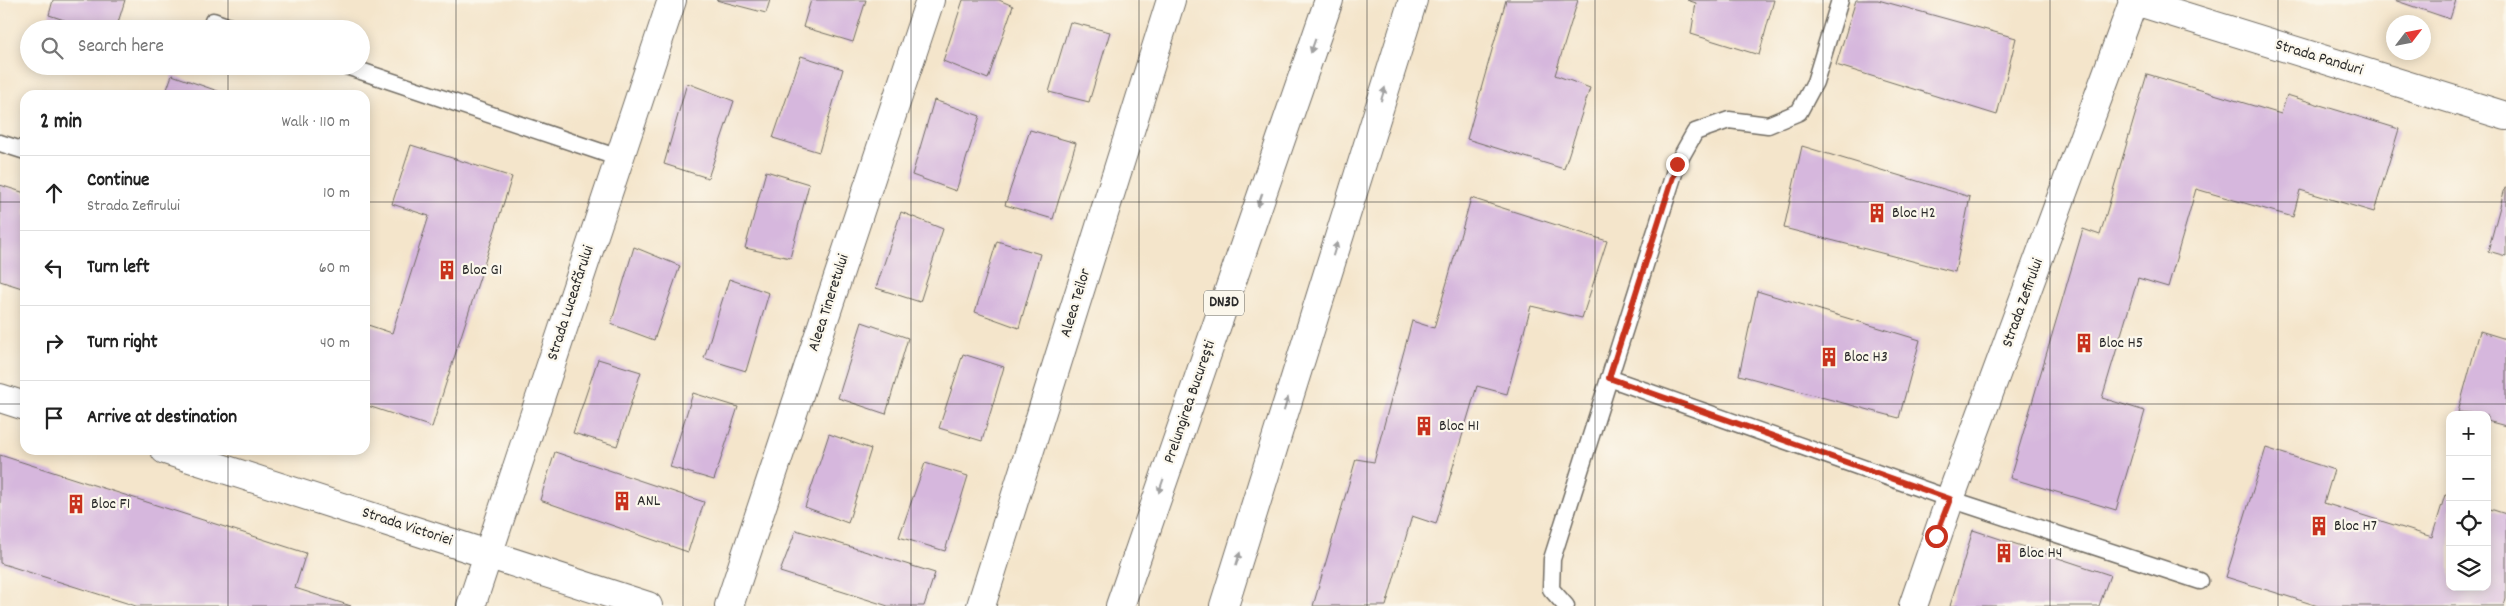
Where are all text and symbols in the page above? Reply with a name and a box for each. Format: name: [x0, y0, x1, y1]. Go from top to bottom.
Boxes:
north arrow: [2386, 15, 2431, 60]
search box: [20, 20, 370, 75]
icon: search: [38, 34, 66, 62]
text: Search here: [78, 34, 164, 61]
street label: Strada Panduri: [2272, 34, 2366, 82]
one-way arrow: [1309, 39, 1317, 54]
one-way arrow: [1380, 86, 1388, 101]
text: 2 min: [40, 108, 82, 138]
text: Walk · 110 m: [282, 111, 350, 134]
route end: [1666, 153, 1689, 176]
text: Continue: [87, 168, 149, 195]
icon: ahead: [40, 179, 68, 207]
text: 10 m: [323, 182, 350, 205]
one-way arrow: [1256, 192, 1263, 207]
text: Strada Zefirului: [87, 195, 180, 218]
building icon: Bloc H2: [1866, 202, 1888, 224]
place label: Bloc H2: [1892, 202, 1936, 225]
one-way arrow: [1331, 242, 1339, 257]
street label: Strada Luceafărului: [542, 243, 600, 363]
street label: Aleea Tineretului: [802, 251, 856, 355]
icon: left: [40, 254, 68, 282]
text: Turn left: [87, 255, 150, 282]
street label: Strada Zefirului: [1996, 255, 2050, 351]
text: 60 m: [319, 257, 350, 280]
building icon: Bloc G1: [436, 259, 458, 281]
place label: Bloc G1: [462, 259, 502, 282]
street label: Aleea Teilor: [1055, 266, 1097, 340]
road number: DN3D: [1204, 290, 1244, 316]
icon: right: [40, 329, 68, 357]
text: Turn right: [87, 330, 158, 357]
text: 40 m: [320, 332, 350, 355]
building icon: Bloc H5: [2073, 332, 2095, 354]
place label: Bloc H5: [2099, 332, 2143, 355]
street label: Prelungirea București: [1158, 337, 1222, 467]
building icon: Bloc H3: [1818, 346, 1840, 368]
place label: Bloc H3: [1844, 346, 1888, 369]
one-way arrow: [1283, 397, 1291, 412]
icon: arrive: [40, 404, 68, 432]
text: Arrive at destination: [87, 405, 237, 432]
map controls: [2446, 411, 2491, 591]
button: +: [2446, 411, 2491, 456]
building icon: Bloc H1: [1413, 415, 1435, 437]
place label: Bloc H1: [1439, 415, 1479, 438]
button: −: [2446, 456, 2491, 501]
one-way arrow: [1157, 478, 1164, 493]
building icon: ANL: [611, 490, 633, 512]
place label: ANL: [637, 490, 661, 513]
building icon: Bloc F1: [65, 493, 87, 515]
place label: Bloc F1: [91, 493, 130, 516]
button: locate: [2446, 501, 2491, 546]
street label: Strada Victoriei: [359, 502, 455, 552]
building icon: Bloc H7: [2308, 515, 2330, 537]
place label: Bloc H7: [2334, 515, 2377, 538]
route start: [1925, 525, 1948, 548]
building icon: Bloc H4: [1993, 542, 2015, 564]
place label: Bloc H4: [2019, 542, 2062, 565]
button: layers: [2446, 546, 2491, 591]
one-way arrow: [1235, 552, 1242, 567]

